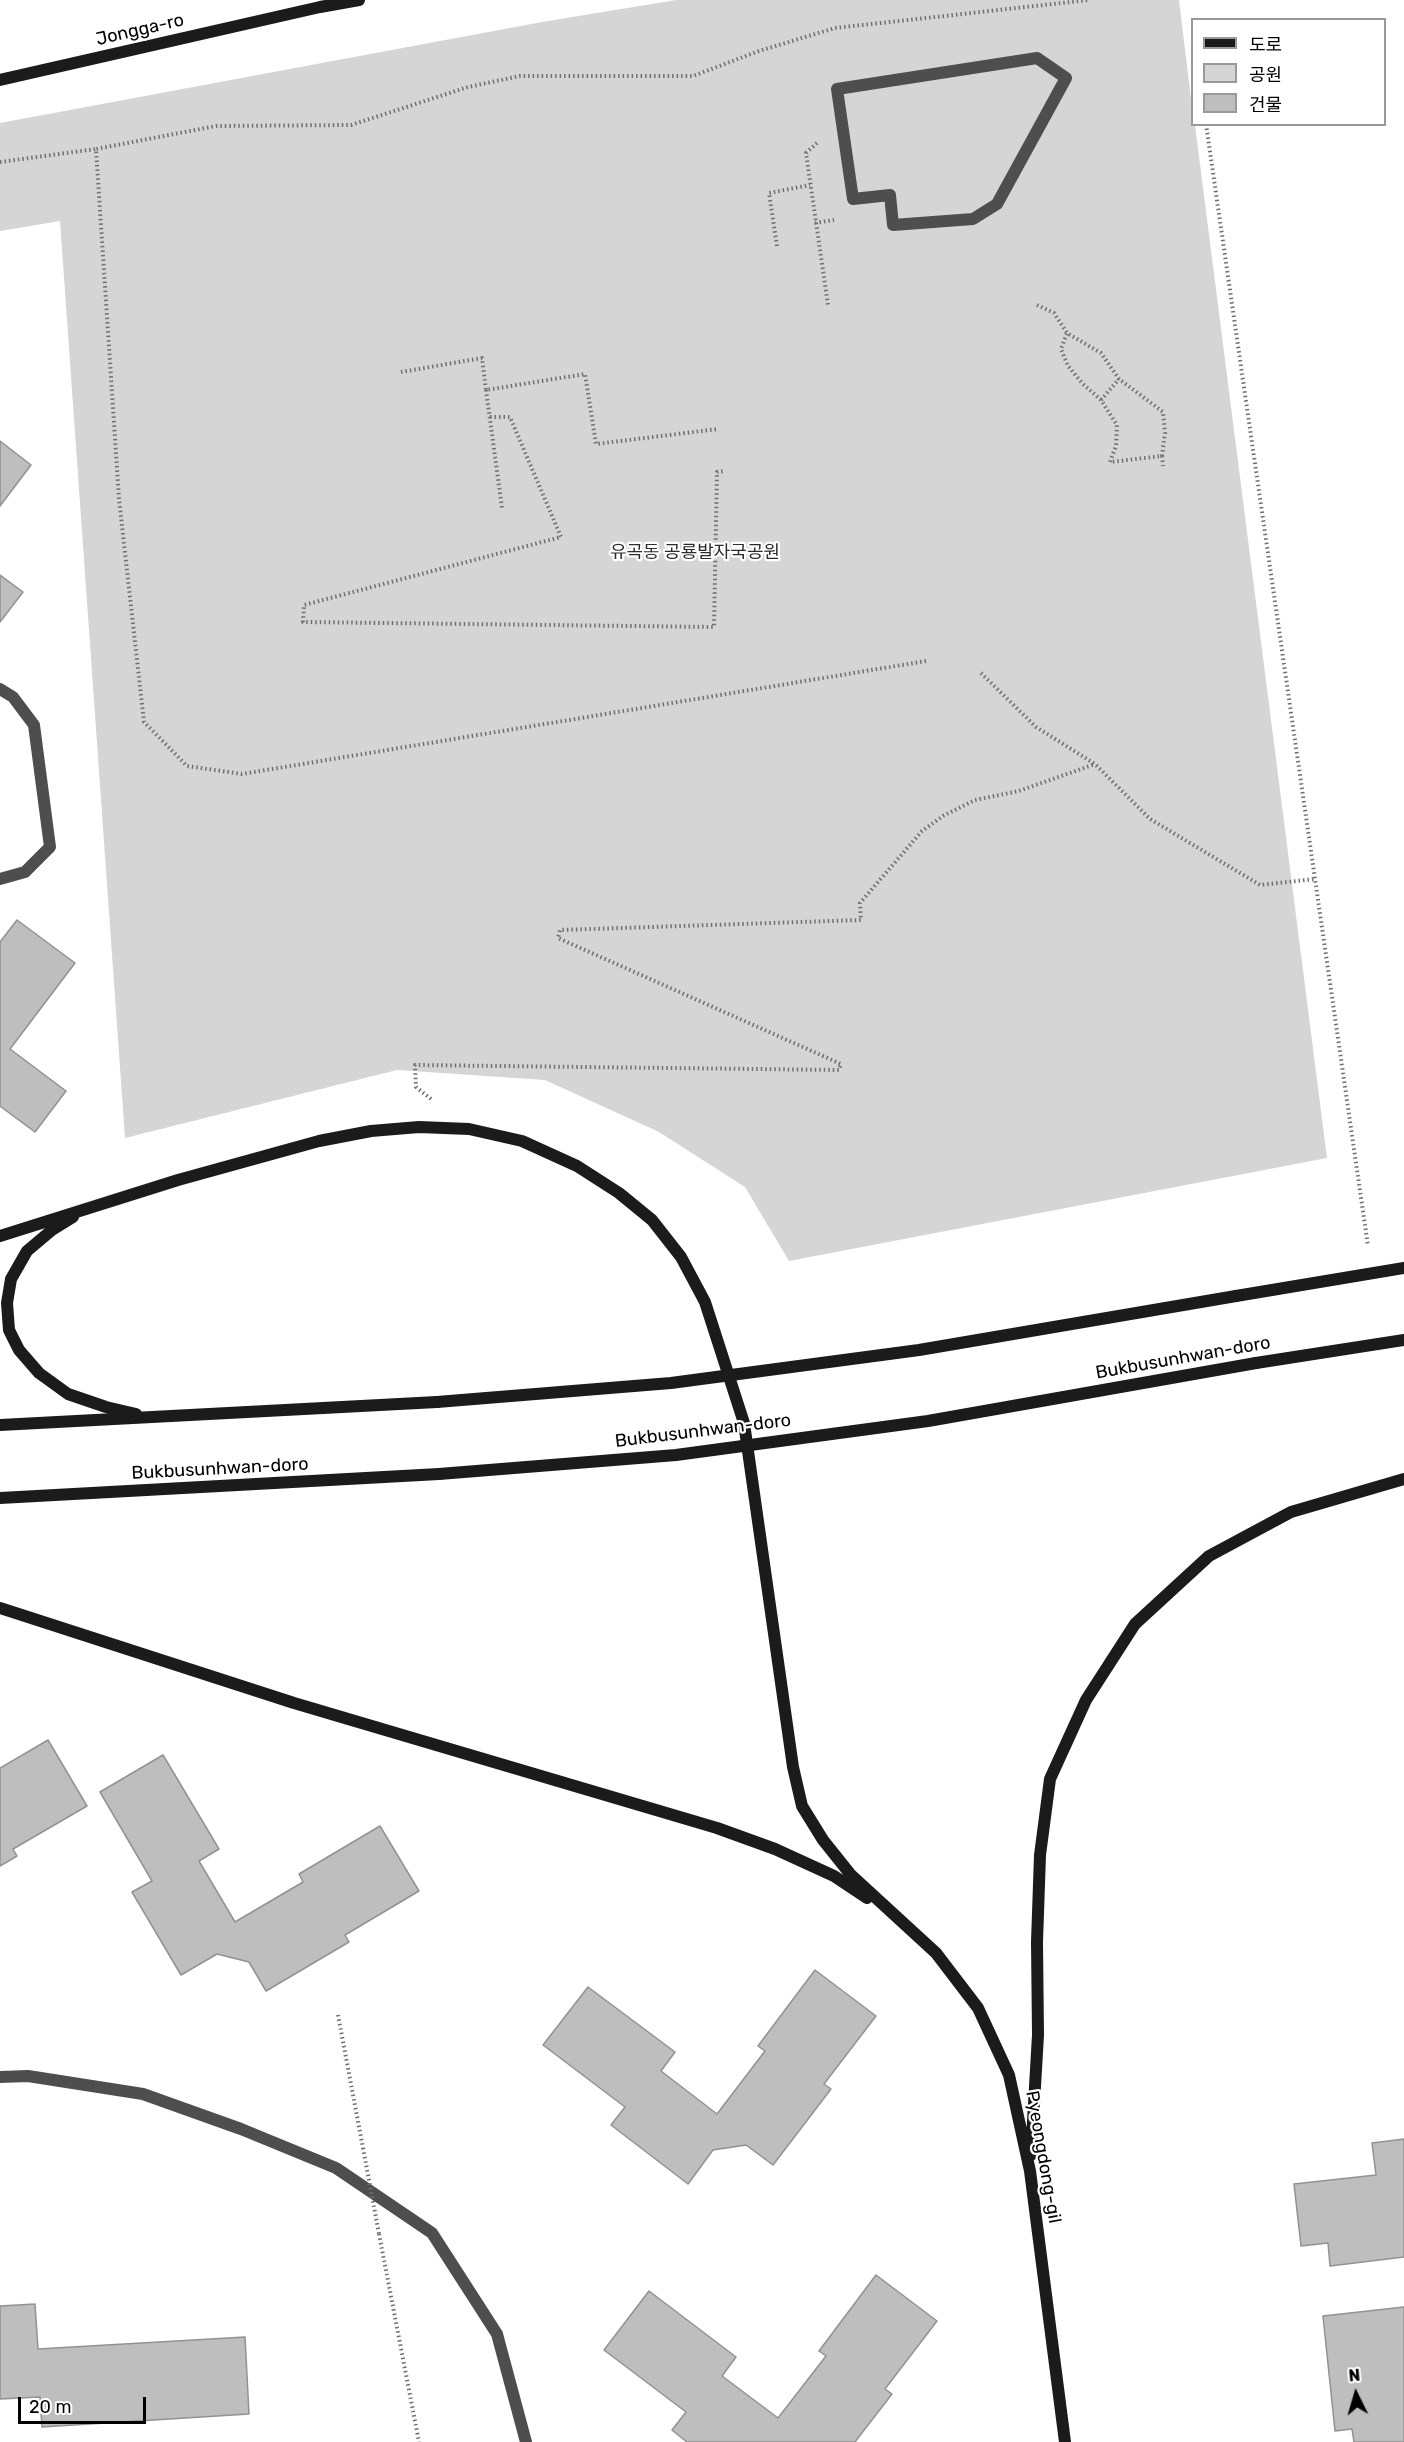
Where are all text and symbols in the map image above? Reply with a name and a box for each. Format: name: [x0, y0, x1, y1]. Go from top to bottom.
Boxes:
street label: Jongga-ro: [94, 9, 186, 51]
legend: [1191, 18, 1386, 126]
text: 도로: [1249, 34, 1282, 56]
text: 공원: [1249, 64, 1282, 86]
text: 건물: [1249, 94, 1282, 116]
park label: 유곡동 공룡발자국공원: [610, 542, 780, 564]
street label: Bukbusunhwan-doro: [1094, 1332, 1272, 1384]
street label: Bukbusunhwan-doro: [614, 1409, 792, 1453]
street label: Bukbusunhwan-doro: [131, 1454, 309, 1484]
street label: Pyeongdong-gil: [1021, 2089, 1065, 2225]
north arrow: [1326, 2364, 1386, 2424]
text: N: [1348, 2366, 1361, 2386]
scale bar: [21, 2385, 148, 2423]
text: 20 m: [29, 2396, 71, 2418]

